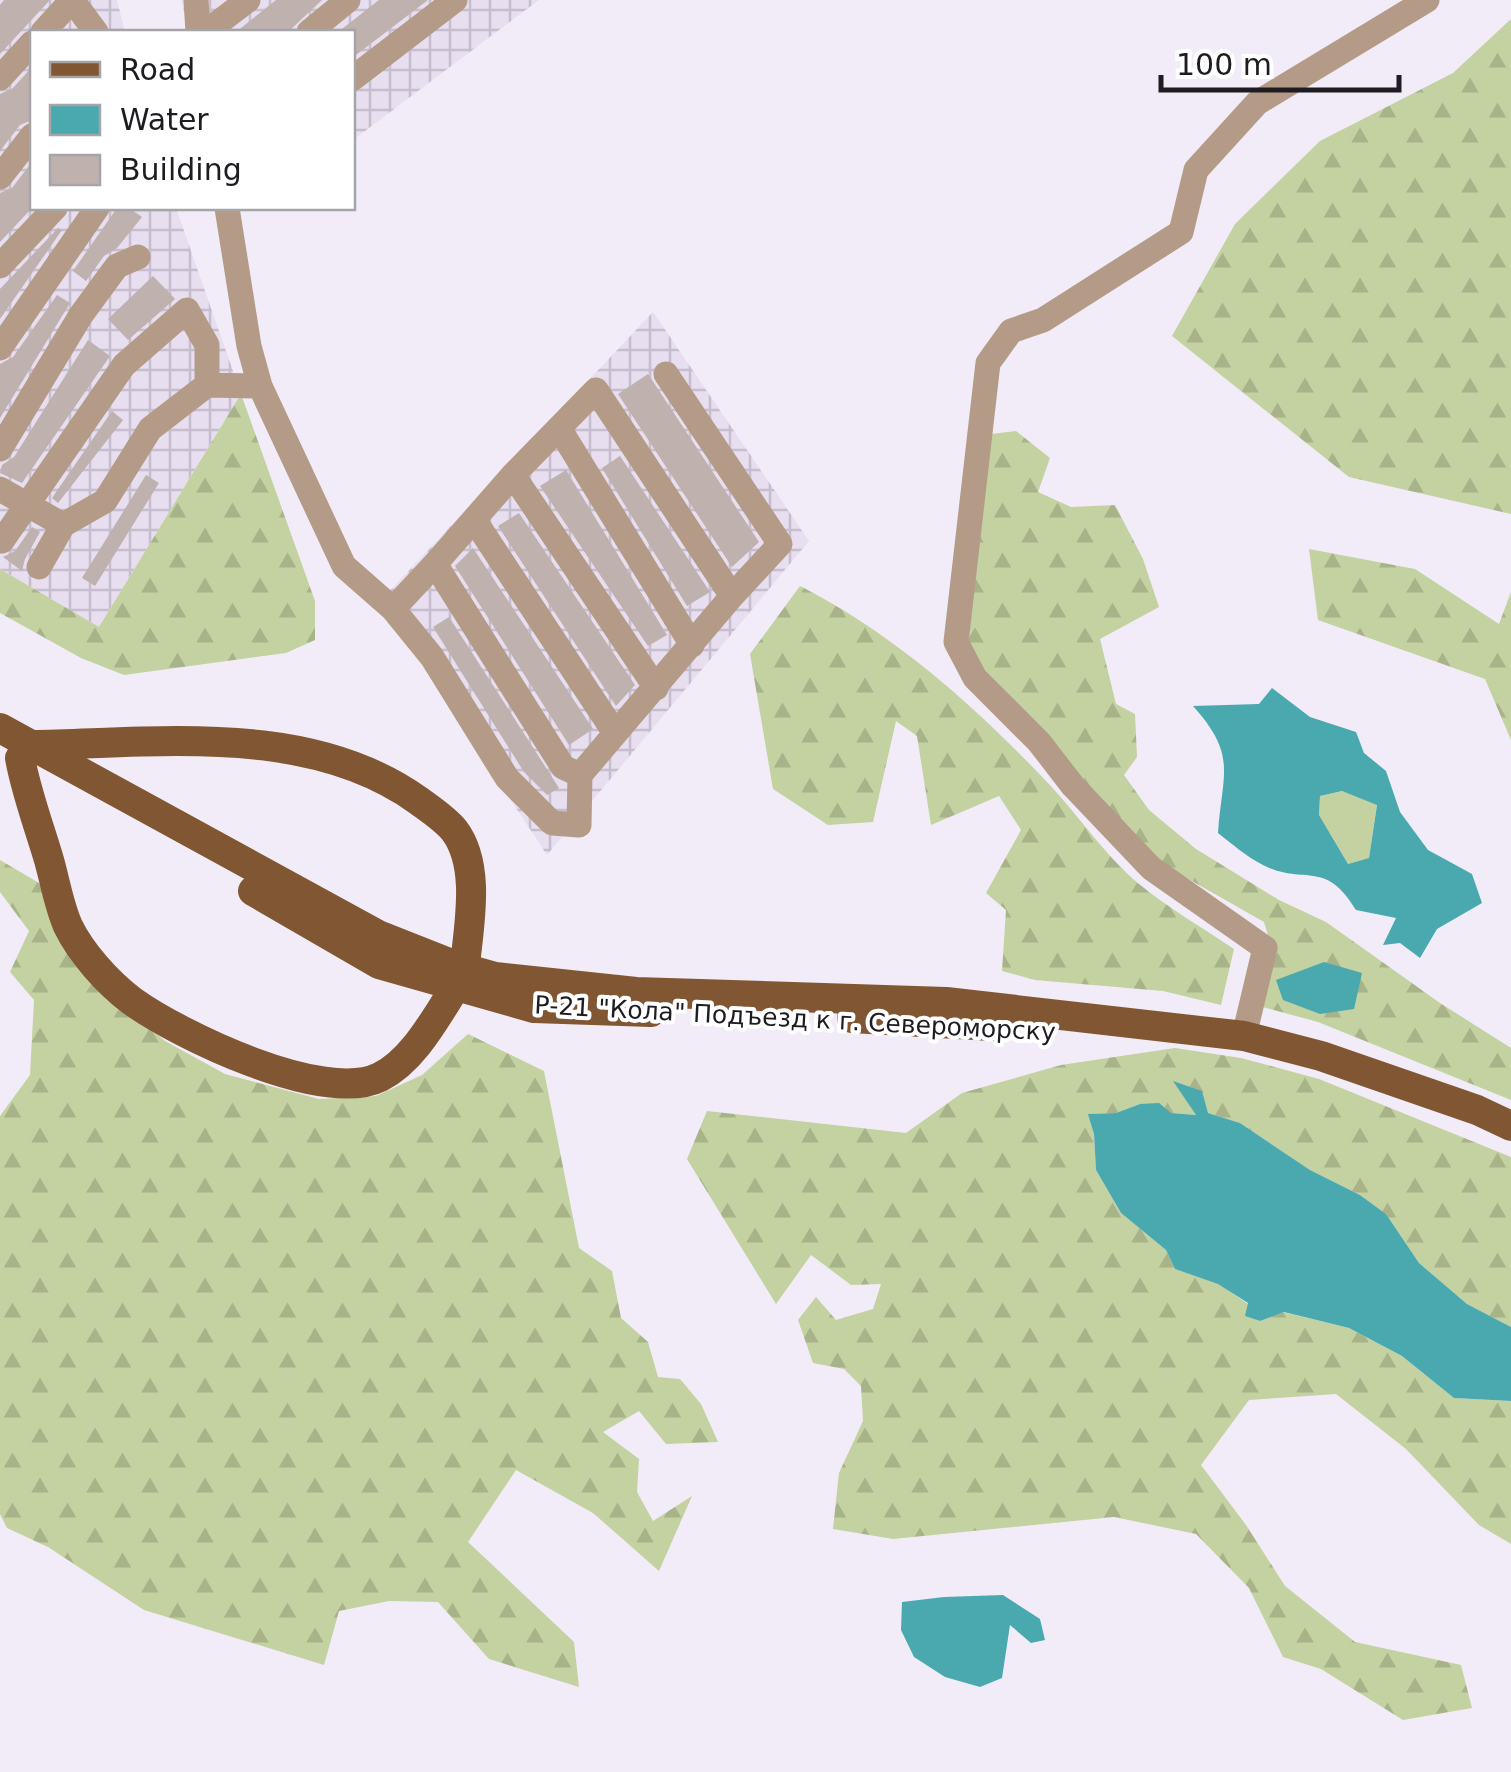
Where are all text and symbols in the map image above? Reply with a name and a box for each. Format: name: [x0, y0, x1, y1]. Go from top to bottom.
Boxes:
legend: [30, 30, 355, 210]
scale bar: [1161, 30, 1398, 92]
text: 100 m: [1176, 47, 1272, 82]
text: Road: [120, 52, 195, 87]
text: Water: [120, 102, 209, 137]
text: Building: [120, 152, 242, 187]
street label: Р-21 "Кола" Подъезд к г. Североморску: [534, 990, 1057, 1047]

